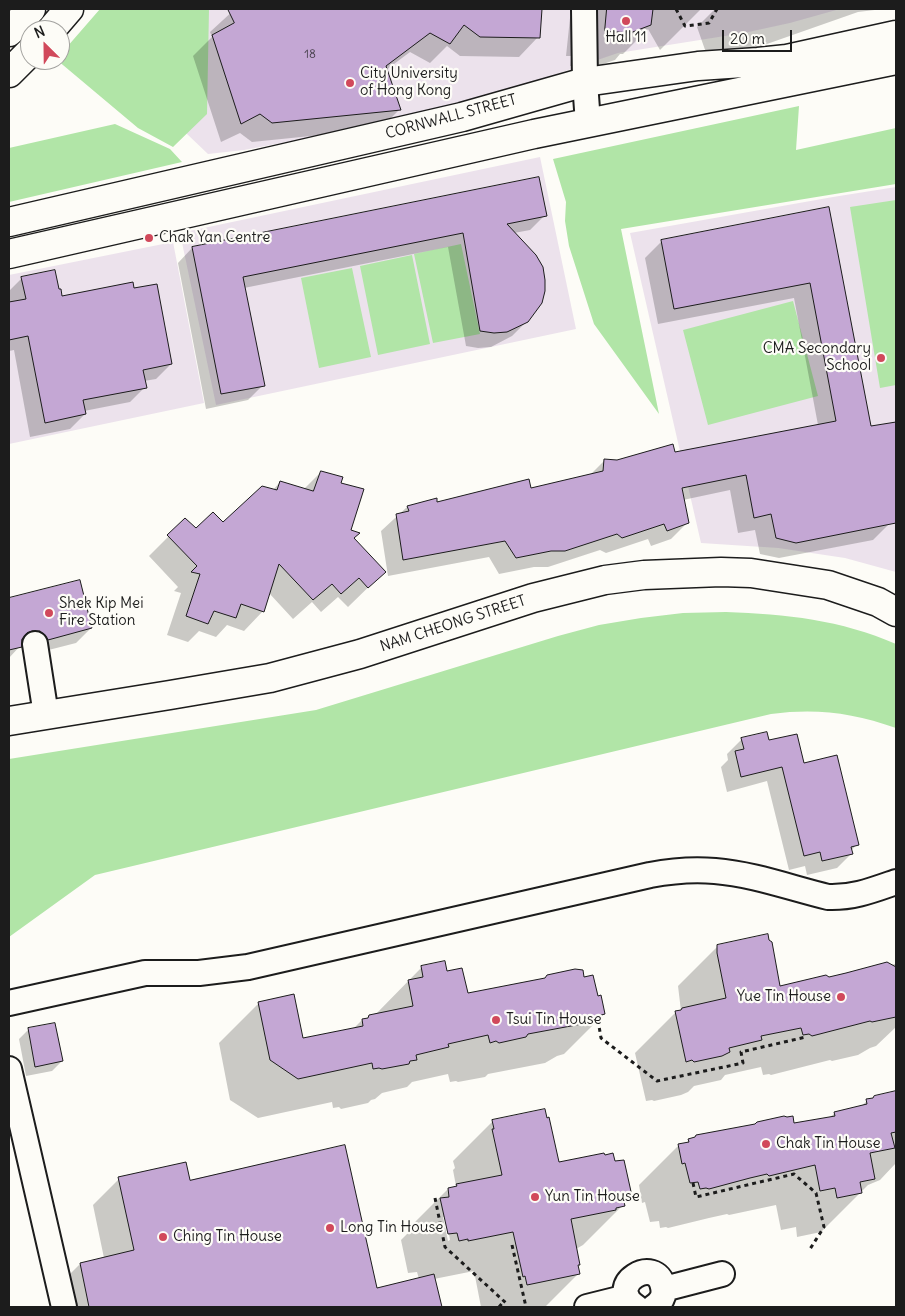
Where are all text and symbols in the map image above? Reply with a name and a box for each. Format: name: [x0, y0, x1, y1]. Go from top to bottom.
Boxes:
marker: Hall 11: [620, 15, 632, 27]
north arrow: [20, 20, 70, 70]
scale bar: [725, 20, 795, 52]
text: N: [32, 22, 48, 42]
place label: Hall 11: [605, 29, 647, 47]
text: 20 m: [730, 29, 765, 48]
house number: 18: [304, 48, 316, 62]
place label: City University of Hong Kong: [360, 65, 458, 100]
marker: City University of Hong Kong: [344, 77, 356, 89]
street label: CORNWALL STREET: [383, 91, 519, 143]
place label: Chak Yan Centre: [159, 229, 270, 247]
marker: Chak Yan Centre: [143, 232, 155, 244]
place label: CMA Secondary School: [763, 340, 871, 375]
marker: CMA Secondary School: [875, 352, 887, 364]
street label: NAM CHEONG STREET: [378, 592, 528, 656]
place label: Shek Kip Mei Fire Station: [59, 595, 144, 630]
marker: Shek Kip Mei Fire Station: [43, 607, 55, 619]
place label: Yue Tin House: [737, 988, 831, 1006]
marker: Yue Tin House: [835, 991, 847, 1003]
place label: Tsui Tin House: [506, 1011, 602, 1029]
marker: Tsui Tin House: [490, 1014, 502, 1026]
place label: Chak Tin House: [776, 1135, 881, 1153]
marker: Chak Tin House: [760, 1138, 772, 1150]
place label: Yun Tin House: [545, 1188, 640, 1206]
marker: Yun Tin House: [529, 1191, 541, 1203]
place label: Long Tin House: [340, 1219, 443, 1237]
marker: Long Tin House: [324, 1222, 336, 1234]
place label: Ching Tin House: [173, 1228, 282, 1246]
marker: Ching Tin House: [157, 1231, 169, 1243]

